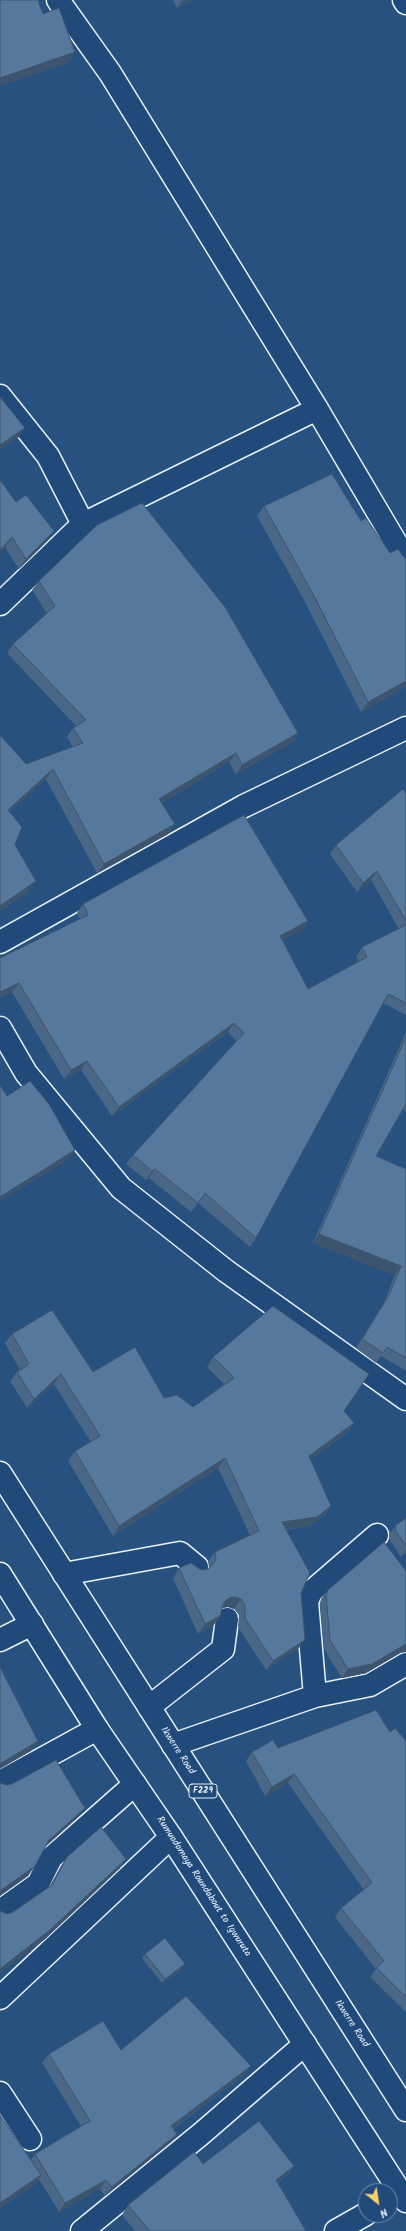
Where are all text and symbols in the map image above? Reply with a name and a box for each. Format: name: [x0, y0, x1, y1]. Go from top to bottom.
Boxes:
street label: Ikwerre Road: [157, 1725, 197, 1777]
road number: F229: [189, 1784, 217, 1798]
street label: Rumuodomaya Roundabout to Igwuruta: [153, 1815, 253, 1959]
street label: Ikwerre Road: [331, 1998, 371, 2050]
north arrow: [358, 2183, 398, 2223]
text: N: [376, 2203, 391, 2222]

